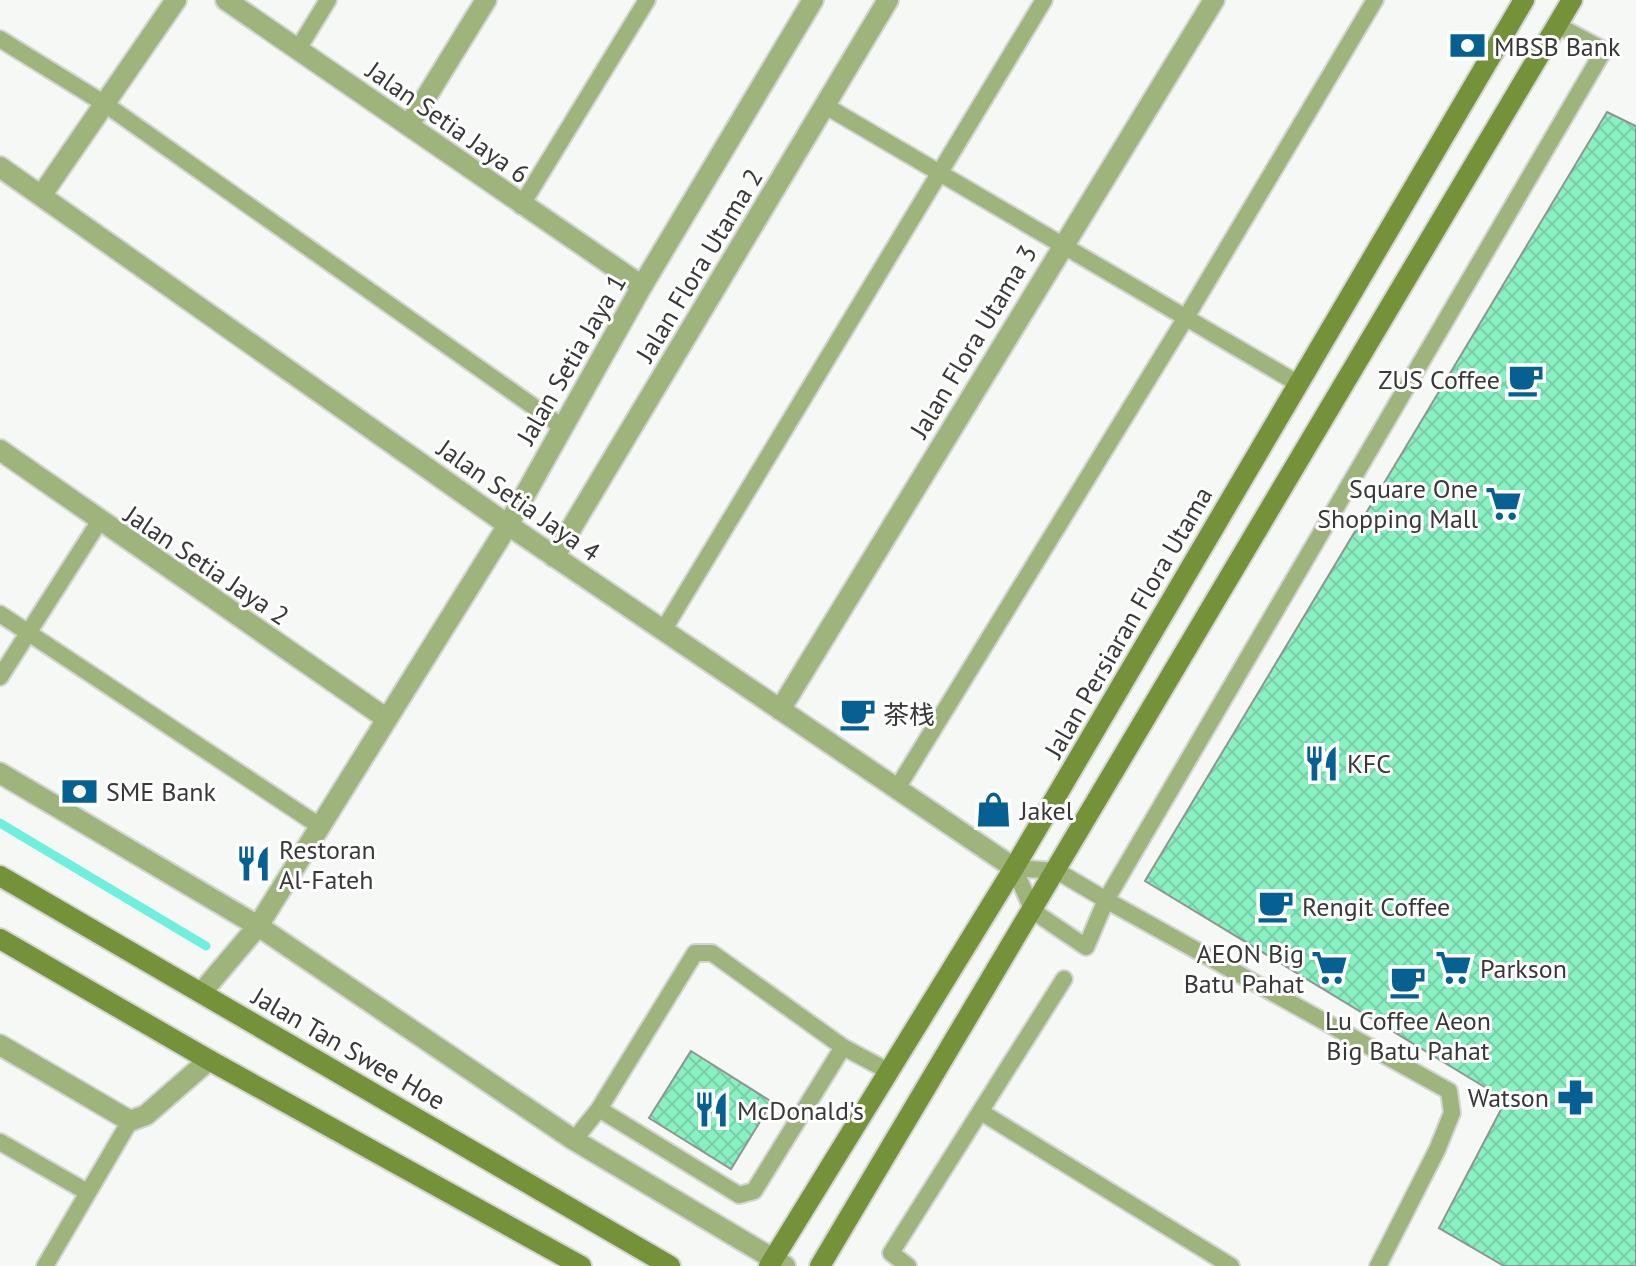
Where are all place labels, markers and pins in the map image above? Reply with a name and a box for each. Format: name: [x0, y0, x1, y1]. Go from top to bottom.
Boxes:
bank icon: MBSB Bank: [1449, 27, 1487, 65]
place label: MBSB Bank: [1494, 30, 1621, 63]
cafe icon: ZUS Coffee: [1507, 360, 1545, 398]
place label: ZUS Coffee: [1378, 363, 1500, 396]
place label: Square One Shopping Mall: [1317, 472, 1478, 535]
supermarket icon: Square One Shopping Mall: [1485, 484, 1523, 522]
cafe icon: 茶栈: [838, 695, 876, 733]
place label: 茶栈: [883, 698, 935, 731]
restaurant icon: KFC: [1302, 744, 1340, 782]
place label: KFC: [1347, 747, 1391, 780]
bank icon: SME Bank: [61, 772, 99, 810]
place label: SME Bank: [106, 775, 217, 808]
shop icon: Jakel: [975, 791, 1013, 829]
place label: Jakel: [1019, 794, 1074, 827]
place label: Restoran Al-Fateh: [279, 833, 376, 896]
restaurant icon: Restoran Al-Fateh: [234, 845, 272, 883]
cafe icon: Rengit Coffee: [1257, 887, 1295, 925]
place label: Rengit Coffee: [1302, 890, 1450, 923]
place label: AEON Big Batu Pahat: [1184, 937, 1304, 1000]
supermarket icon: AEON Big Batu Pahat: [1311, 949, 1349, 987]
supermarket icon: Parkson: [1435, 949, 1473, 987]
place label: Parkson: [1480, 952, 1567, 985]
cafe icon: Lu Coffee Aeon Big Batu Pahat: [1389, 962, 1427, 1000]
place label: Lu Coffee Aeon Big Batu Pahat: [1325, 1004, 1491, 1067]
pharmacy icon: Watson: [1556, 1078, 1594, 1116]
place label: Watson: [1468, 1081, 1549, 1114]
restaurant icon: McDonald's: [692, 1091, 730, 1129]
place label: McDonald's: [737, 1094, 864, 1127]

